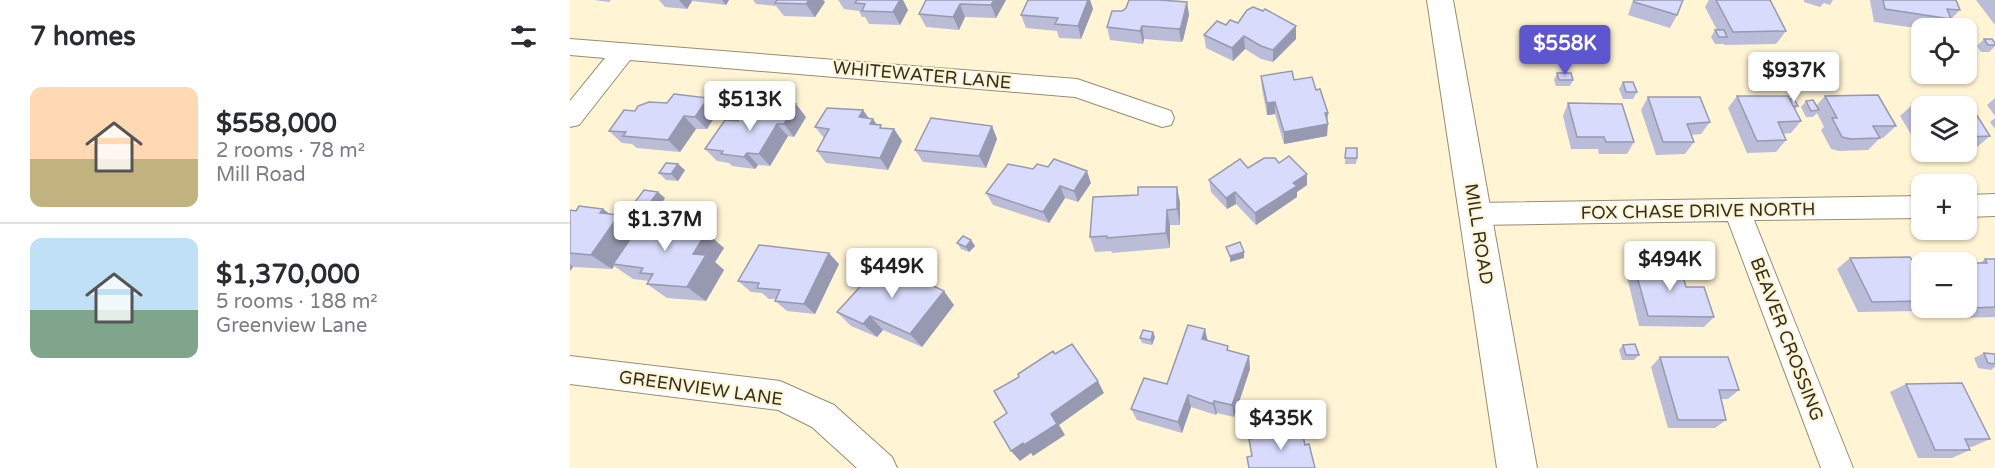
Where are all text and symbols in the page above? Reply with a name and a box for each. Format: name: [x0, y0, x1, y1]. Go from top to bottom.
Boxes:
map controls: [1911, 18, 1977, 318]
button: locate: [1911, 18, 1977, 84]
icon: filters: [507, 20, 540, 53]
text: 7 homes: [30, 21, 136, 52]
pin: $558K: [1523, 25, 1607, 76]
text: $558K: [1533, 32, 1597, 56]
pin: $937K: [1752, 52, 1836, 103]
street label: WHITEWATER LANE: [832, 56, 1012, 94]
text: $937K: [1762, 59, 1826, 83]
pin: $513K: [708, 81, 792, 132]
text: $513K: [718, 88, 782, 112]
button: layers: [1911, 96, 1977, 162]
text: $558,000: [216, 108, 337, 139]
icon: home: [78, 111, 150, 183]
text: 2 rooms · 78 m²: [216, 139, 365, 163]
text: Mill Road: [216, 163, 306, 187]
button: +: [1911, 174, 1977, 240]
street label: MILL ROAD: [1460, 182, 1498, 286]
street label: FOX CHASE DRIVE NORTH: [1580, 198, 1816, 224]
pin: $1.37M: [616, 201, 714, 252]
text: $1.37M: [628, 208, 702, 232]
pin: $494K: [1628, 241, 1712, 292]
pin: $449K: [850, 248, 934, 299]
text: $494K: [1638, 248, 1702, 272]
button: −: [1911, 252, 1977, 318]
street label: BEAVER CROSSING: [1746, 254, 1828, 424]
text: $449K: [860, 255, 924, 279]
text: $1,370,000: [216, 259, 360, 290]
icon: home: [78, 262, 150, 334]
text: 5 rooms · 188 m²: [216, 290, 378, 314]
text: Greenview Lane: [216, 314, 367, 338]
street label: GREENVIEW LANE: [618, 366, 784, 410]
pin: $435K: [1239, 400, 1323, 451]
text: $435K: [1249, 407, 1313, 431]

